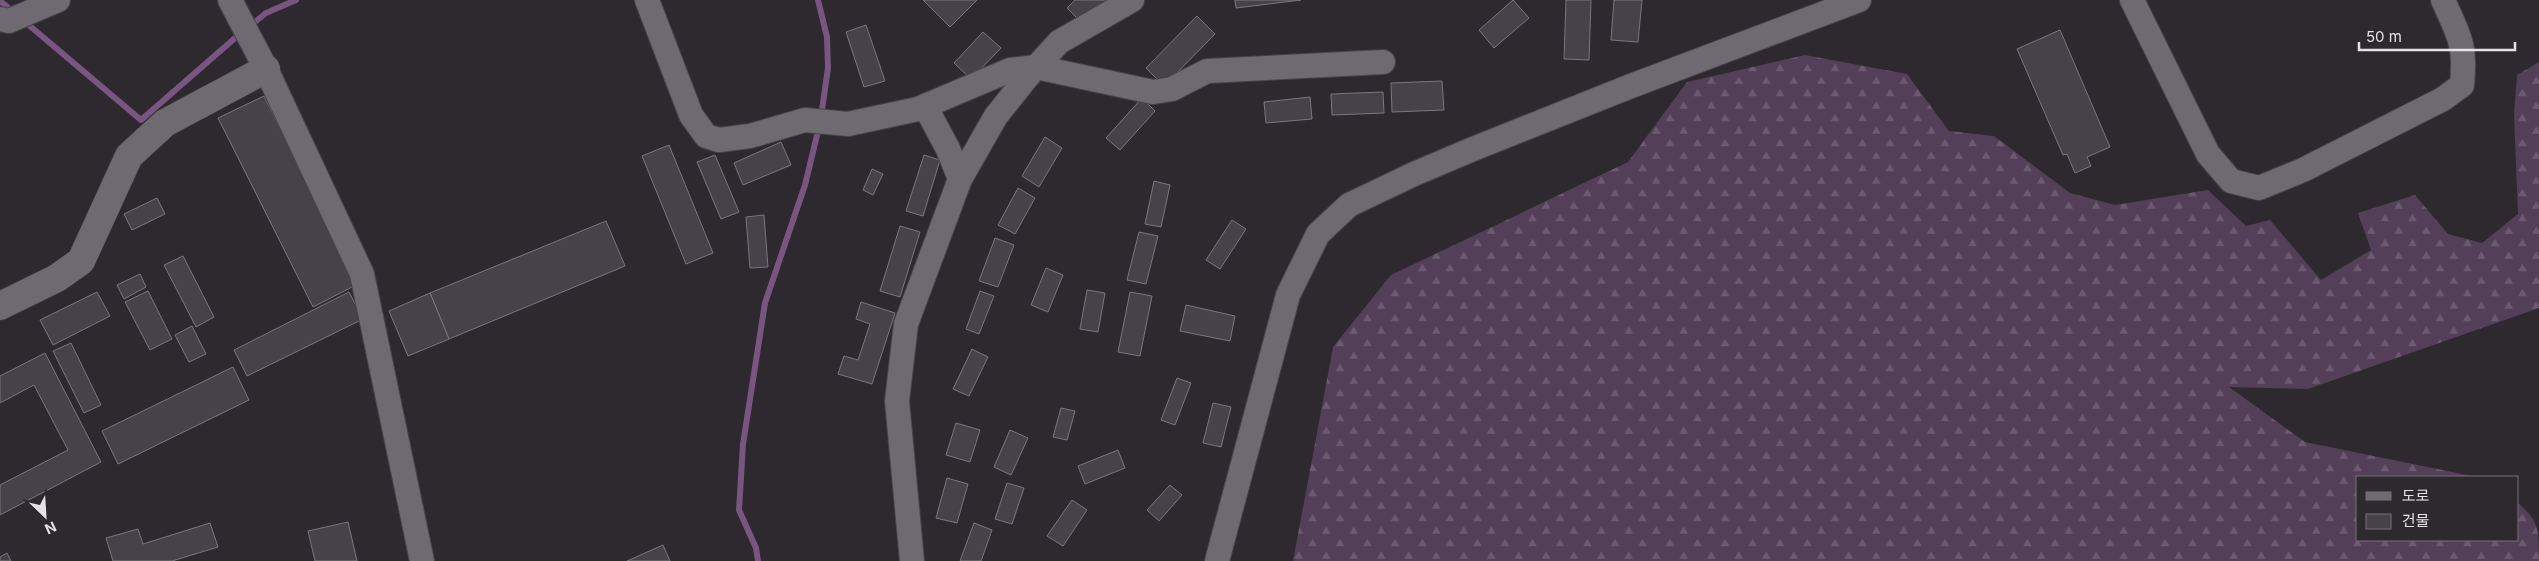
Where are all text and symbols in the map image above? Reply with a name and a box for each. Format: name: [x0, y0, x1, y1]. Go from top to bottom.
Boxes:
scale bar: [2359, 20, 2515, 52]
text: 50 m: [2366, 27, 2402, 46]
legend: [2356, 476, 2519, 541]
text: 도로: [2402, 486, 2430, 505]
north arrow: [20, 491, 70, 541]
text: 건물: [2402, 511, 2430, 530]
text: N: [42, 518, 59, 538]

